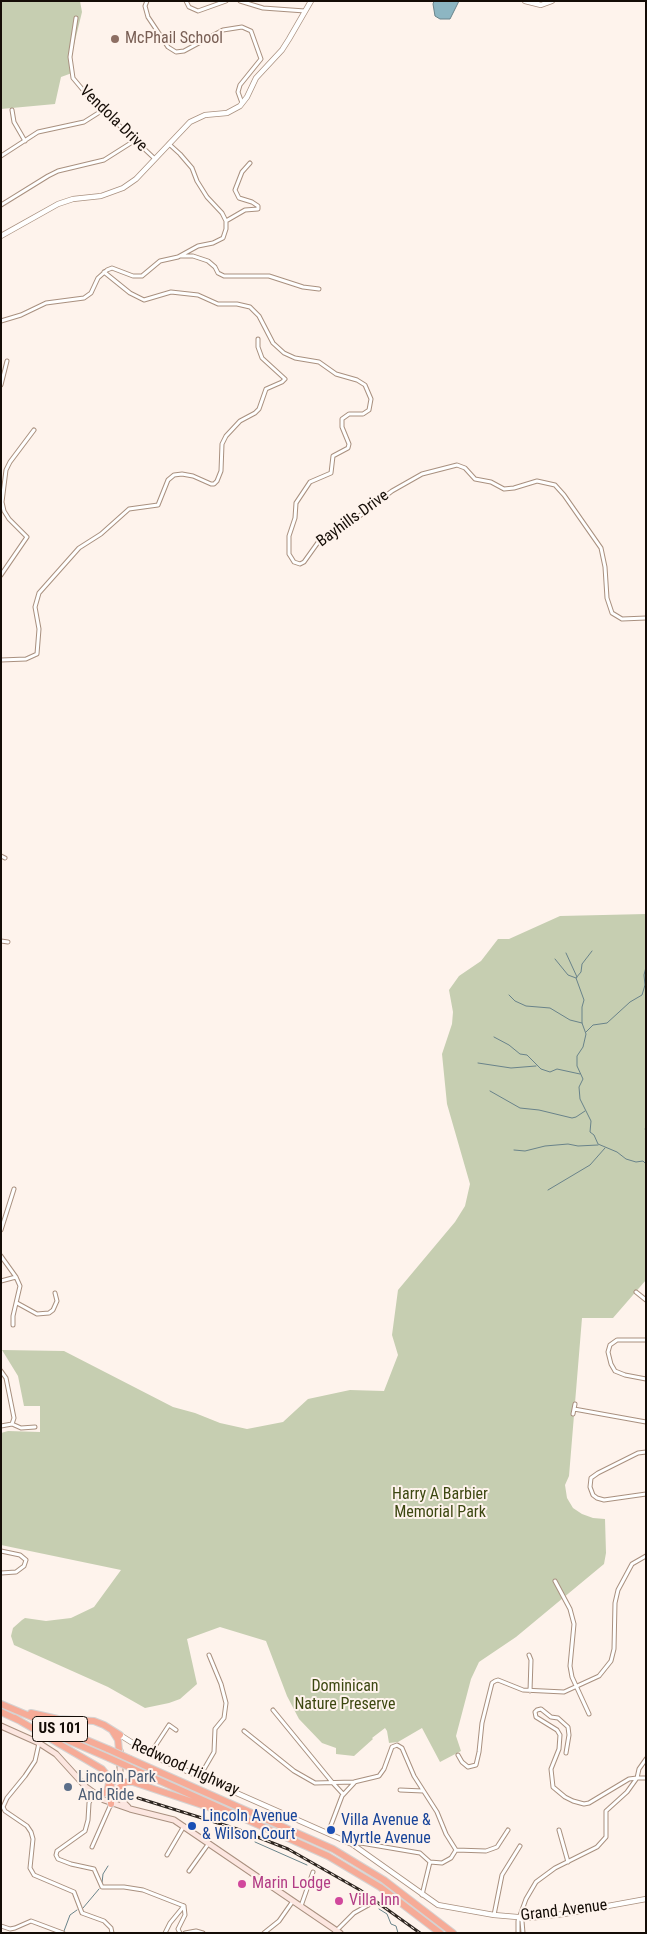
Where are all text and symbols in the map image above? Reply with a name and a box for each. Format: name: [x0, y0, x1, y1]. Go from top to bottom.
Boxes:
place label: McPhail School: [125, 29, 223, 49]
marker: McPhail School: [109, 33, 121, 45]
street label: Vendola Drive: [75, 82, 151, 156]
street label: Bayhills Drive: [313, 486, 393, 552]
park label: Harry A Barbier Memorial Park: [392, 1485, 488, 1523]
park label: Dominican Nature Preserve: [294, 1677, 396, 1715]
road number: US 101: [32, 1716, 88, 1742]
street label: Redwood Highway: [128, 1736, 242, 1800]
place label: Lincoln Park And Ride: [78, 1768, 156, 1806]
marker: Lincoln Park And Ride: [62, 1781, 74, 1793]
place label: Lincoln Avenue & Wilson Court: [202, 1807, 298, 1845]
place label: Villa Avenue & Myrtle Avenue: [341, 1811, 431, 1849]
marker: Lincoln Avenue & Wilson Court: [186, 1820, 198, 1832]
marker: Villa Avenue & Myrtle Avenue: [325, 1824, 337, 1836]
place label: Marin Lodge: [252, 1874, 331, 1894]
marker: Marin Lodge: [236, 1878, 248, 1890]
place label: Villa Inn: [349, 1891, 400, 1911]
marker: Villa Inn: [333, 1895, 345, 1907]
street label: Grand Avenue: [520, 1896, 608, 1926]

